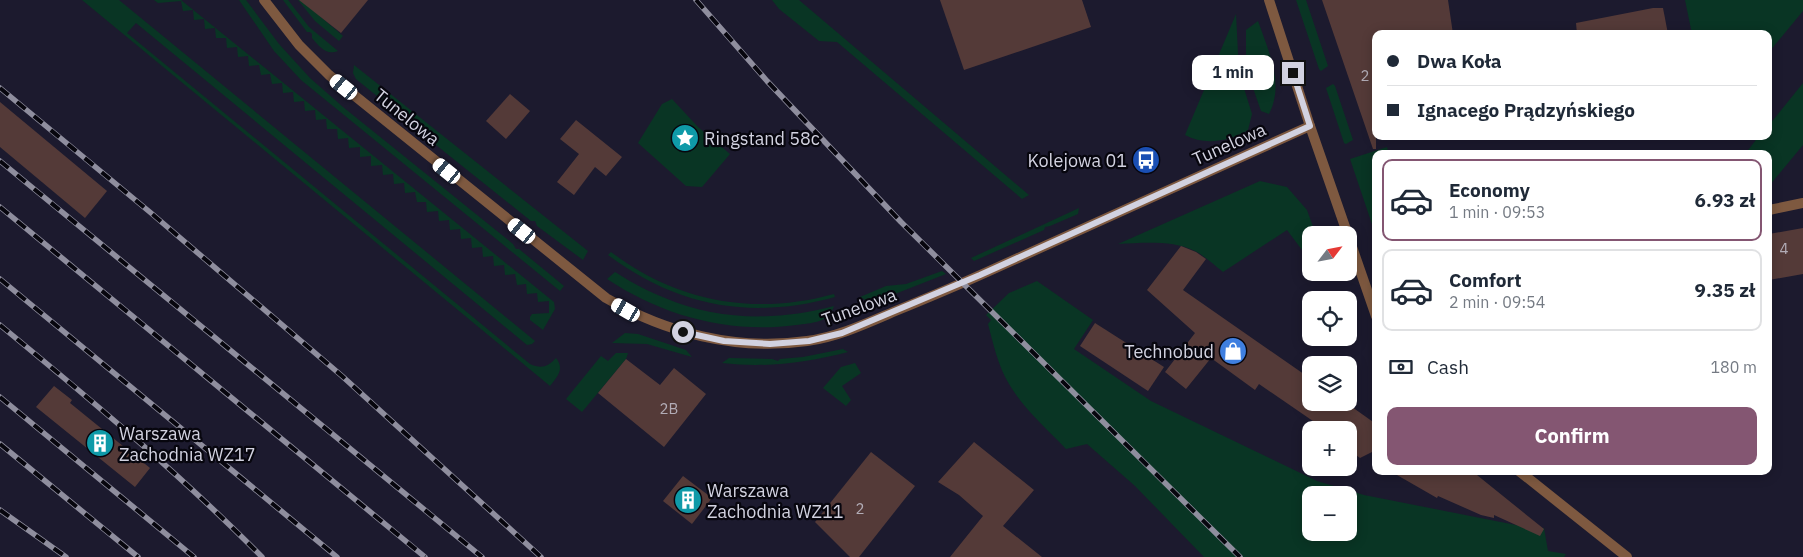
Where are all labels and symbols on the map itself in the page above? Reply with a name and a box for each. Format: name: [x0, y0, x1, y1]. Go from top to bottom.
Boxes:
callout: 1 min: [1193, 56, 1276, 90]
route end: [1282, 62, 1304, 84]
house number: 2: [1360, 66, 1370, 85]
car: [327, 72, 360, 102]
street label: Tunelowa: [369, 84, 445, 151]
street label: Tunelowa: [1189, 117, 1270, 170]
place icon: Ringstand 58c: [670, 123, 700, 153]
place label: Ringstand 58c: [704, 127, 820, 150]
bus stop icon: Kolejowa 01: [1131, 145, 1161, 175]
place label: Kolejowa 01: [1028, 149, 1127, 172]
car: [430, 156, 463, 186]
car: [505, 216, 538, 246]
north arrow: [1302, 226, 1358, 281]
house number: 4: [1779, 239, 1789, 258]
street label: Tunelowa: [818, 283, 900, 331]
car: [609, 296, 642, 324]
route start: [672, 321, 694, 343]
shop icon: Technobud: [1218, 336, 1248, 366]
place label: Technobud: [1124, 340, 1214, 363]
house number: 2B: [660, 399, 678, 418]
place label: Warszawa Zachodnia WZ17: [119, 422, 256, 466]
building icon: Warszawa Zachodnia WZ17: [85, 428, 115, 458]
place label: Warszawa Zachodnia WZ11: [707, 479, 844, 523]
building icon: Warszawa Zachodnia WZ11: [673, 485, 703, 515]
house number: 2: [855, 499, 865, 518]

